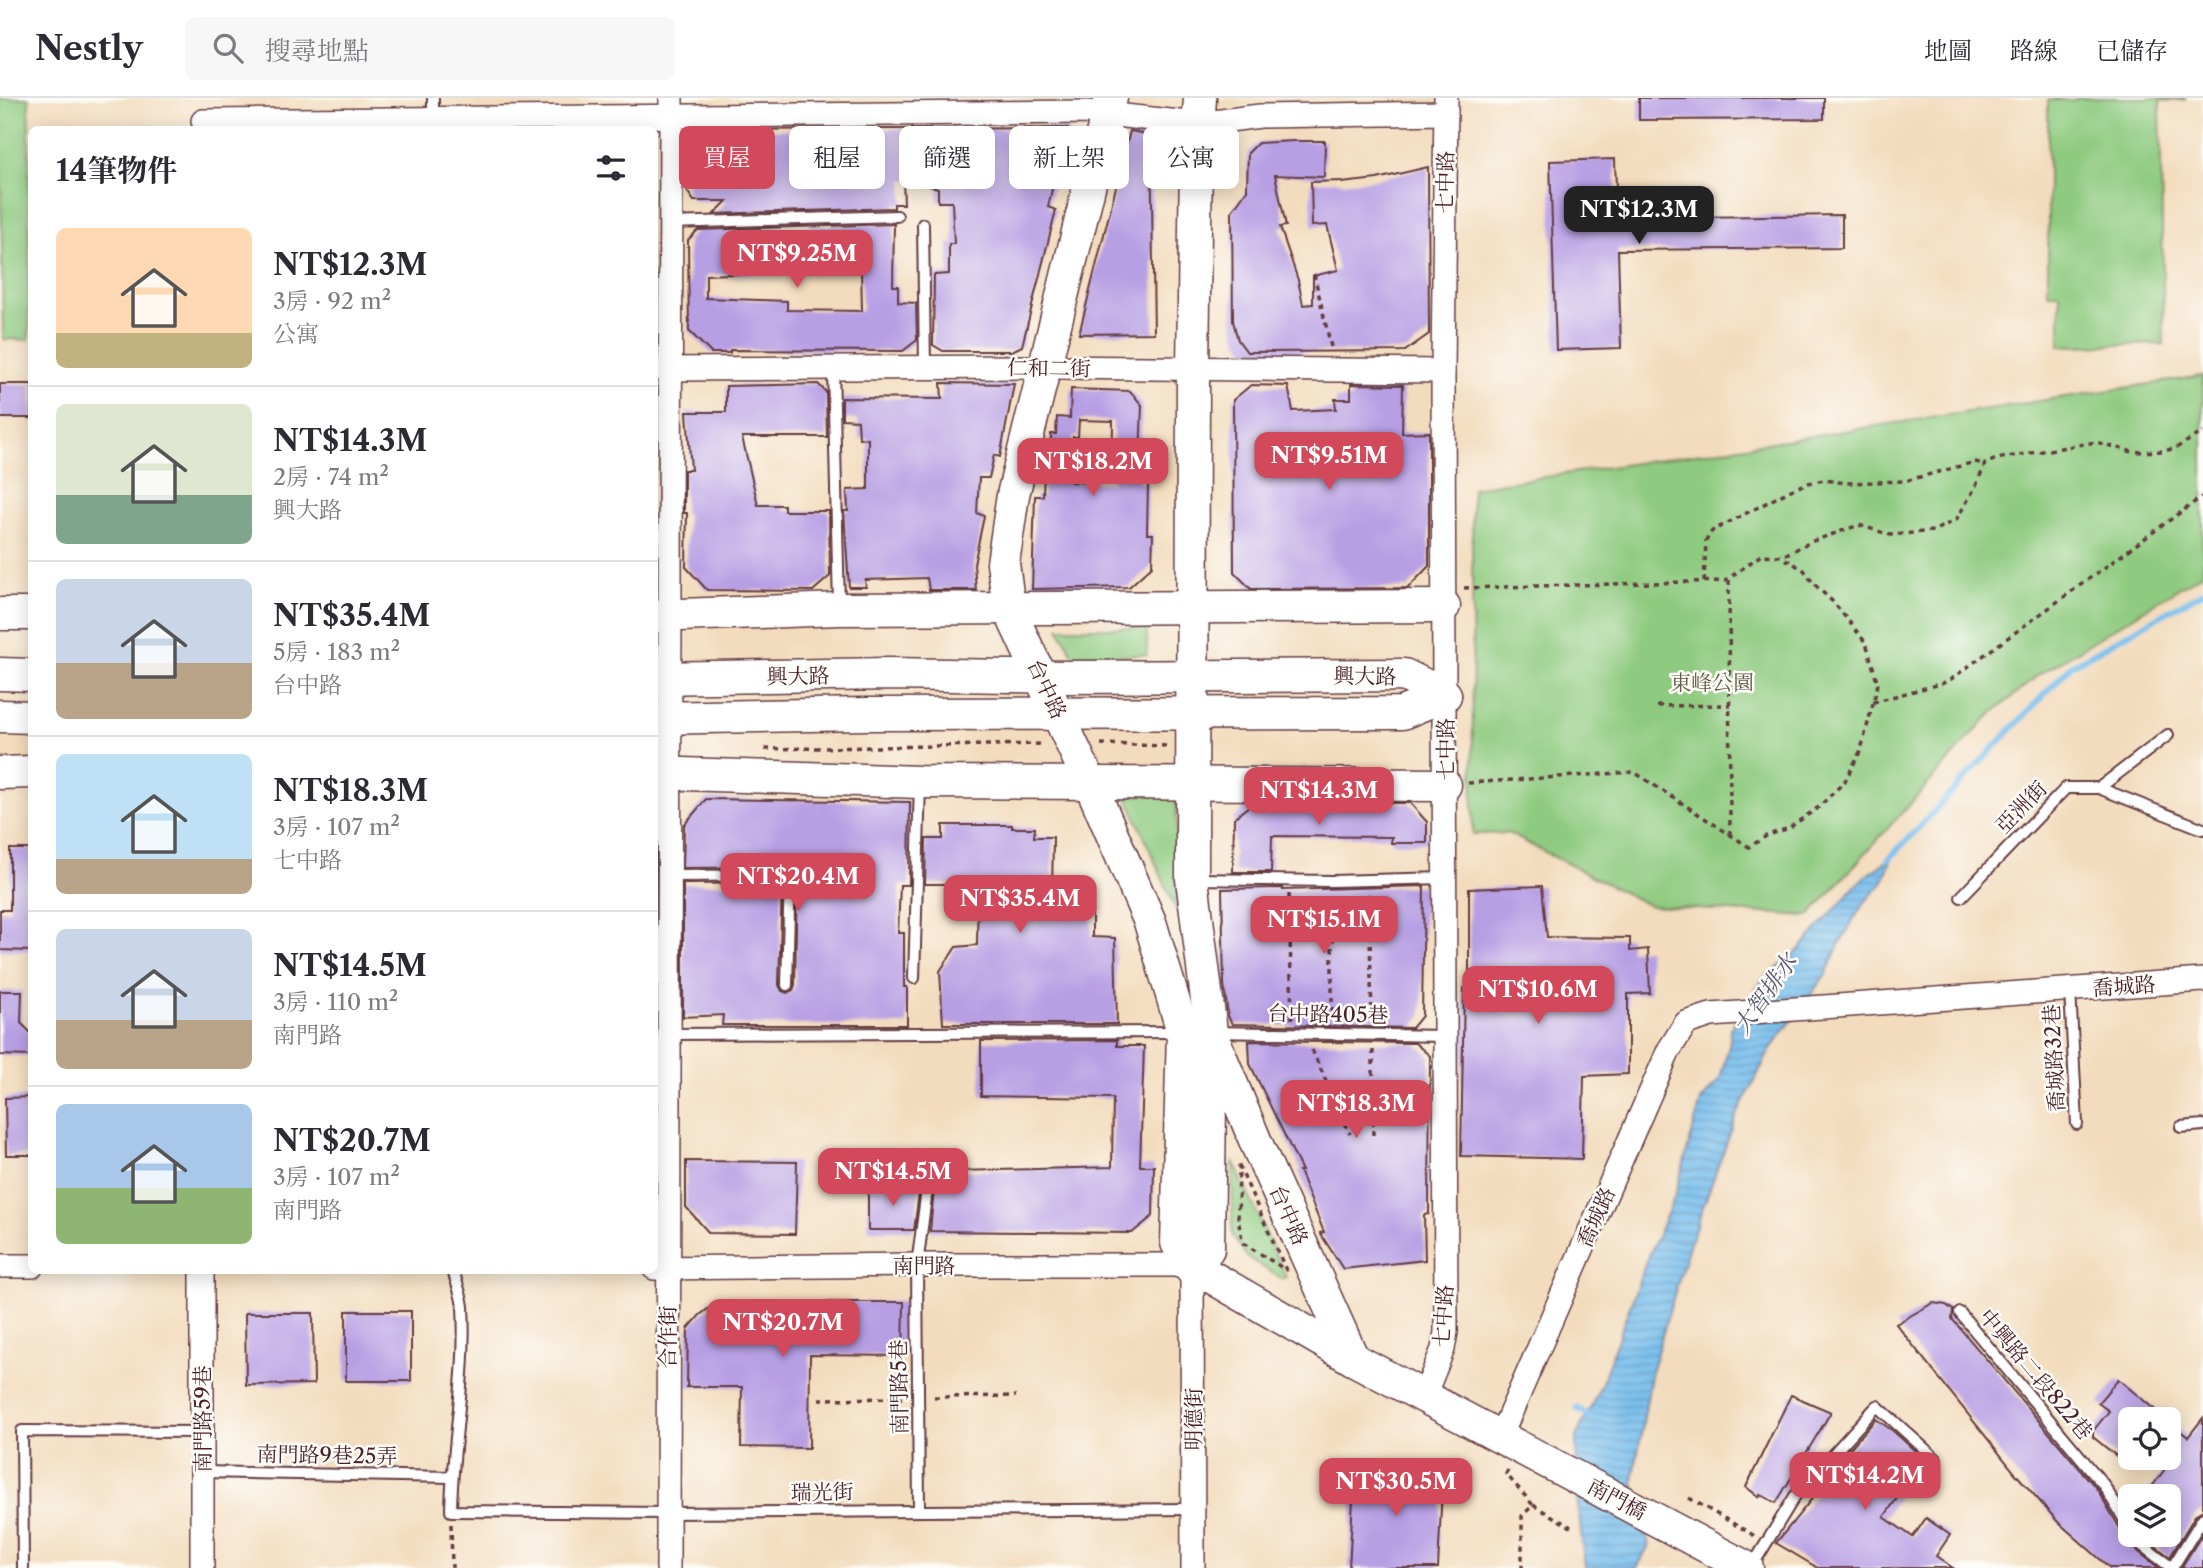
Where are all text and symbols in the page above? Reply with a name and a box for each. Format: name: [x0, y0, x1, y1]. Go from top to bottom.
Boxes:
search box: [185, 17, 675, 80]
text: Nestly: [35, 28, 143, 69]
icon: search: [209, 29, 247, 67]
text: 搜尋地點: [265, 35, 369, 67]
text: 地圖: [1924, 36, 1972, 65]
text: 路線: [2010, 36, 2058, 65]
text: 已儲存: [2096, 36, 2168, 65]
chip: 買屋: [679, 126, 775, 189]
chip: 租屋: [789, 126, 885, 189]
chip: 篩選: [899, 126, 995, 189]
chip: 新上架: [1009, 126, 1129, 189]
chip: 公寓: [1143, 126, 1239, 189]
icon: filters: [592, 149, 630, 187]
street label: 七中路: [1432, 150, 1458, 214]
text: 14筆物件: [56, 152, 177, 189]
pin: NT$12.3M: [1567, 186, 1711, 246]
text: NT$12.3M: [1580, 195, 1698, 223]
pin: NT$9.25M: [725, 230, 869, 290]
text: NT$9.25M: [737, 239, 857, 267]
text: NT$12.3M: [273, 246, 427, 283]
icon: home: [112, 256, 196, 340]
text: 3房 · 92 m²: [273, 287, 391, 315]
text: 公寓: [273, 320, 319, 348]
street label: 仁和二街: [1007, 355, 1091, 381]
text: NT$14.3M: [273, 422, 427, 459]
icon: home: [112, 432, 196, 516]
pin: NT$9.51M: [1257, 432, 1401, 492]
pin: NT$18.2M: [1021, 438, 1165, 498]
text: NT$9.51M: [1270, 441, 1388, 469]
text: NT$18.2M: [1033, 447, 1153, 475]
text: 2房 · 74 m²: [273, 463, 389, 491]
text: 興大路: [273, 496, 342, 524]
text: NT$35.4M: [273, 597, 430, 634]
icon: home: [112, 607, 196, 691]
text: 5房 · 183 m²: [273, 638, 400, 666]
street label: 台中路: [1022, 655, 1072, 723]
street label: 興大路: [766, 663, 830, 689]
street label: 興大路: [1333, 663, 1397, 689]
park label: 東峰公園: [1670, 670, 1754, 695]
text: 台中路: [273, 671, 342, 699]
street label: 七中路: [1433, 718, 1458, 781]
pin: NT$14.3M: [1247, 768, 1391, 827]
text: NT$18.3M: [273, 772, 428, 809]
text: NT$14.3M: [1260, 776, 1378, 804]
street label: 亞洲街: [1990, 776, 2052, 838]
icon: home: [112, 782, 196, 866]
text: 3房 · 107 m²: [273, 813, 400, 841]
text: 七中路: [273, 846, 342, 874]
pin: NT$20.4M: [726, 854, 870, 913]
text: NT$20.4M: [737, 862, 859, 890]
pin: NT$35.4M: [948, 876, 1092, 935]
text: NT$35.4M: [960, 884, 1080, 912]
pin: NT$15.1M: [1252, 896, 1396, 956]
text: NT$15.1M: [1267, 905, 1381, 933]
text: NT$14.5M: [273, 947, 427, 984]
water label: 大智排水: [1727, 947, 1804, 1040]
icon: home: [112, 957, 196, 1041]
pin: NT$10.6M: [1466, 967, 1610, 1026]
street label: 喬城路: [2092, 971, 2156, 1001]
text: NT$10.6M: [1478, 975, 1598, 1003]
text: 3房 · 110 m²: [273, 988, 398, 1016]
street label: 台中路405巷: [1267, 1000, 1389, 1028]
street label: 喬城路32巷: [2039, 1004, 2069, 1112]
text: 南門路: [273, 1021, 342, 1049]
pin: NT$18.3M: [1284, 1080, 1428, 1140]
text: NT$18.3M: [1297, 1089, 1415, 1117]
text: NT$20.7M: [273, 1122, 431, 1159]
icon: home: [112, 1132, 196, 1216]
pin: NT$14.5M: [821, 1148, 965, 1208]
text: NT$14.5M: [834, 1157, 952, 1185]
text: 3房 · 107 m²: [273, 1163, 400, 1191]
street label: 台中路: [1265, 1181, 1313, 1249]
street label: 喬城路: [1572, 1183, 1620, 1251]
text: 南門路: [273, 1196, 342, 1224]
street label: 南門路: [893, 1253, 956, 1278]
street label: 七中路: [1428, 1284, 1458, 1348]
pin: NT$20.7M: [711, 1300, 855, 1359]
street label: 中興路二段822巷: [1974, 1304, 2098, 1444]
street label: 合作街: [655, 1306, 680, 1369]
text: NT$20.7M: [722, 1308, 844, 1336]
street label: 南門路5巷: [886, 1339, 912, 1435]
street label: 南門路59巷: [190, 1365, 215, 1473]
street label: 明德街: [1181, 1388, 1206, 1451]
map controls: [2118, 1407, 2181, 1547]
button: locate: [2118, 1407, 2181, 1470]
street label: 南門路9巷25弄: [256, 1441, 398, 1469]
pin: NT$14.2M: [1793, 1452, 1937, 1512]
pin: NT$30.5M: [1324, 1458, 1468, 1518]
text: NT$14.2M: [1806, 1461, 1924, 1489]
text: NT$30.5M: [1335, 1467, 1457, 1495]
street label: 南門橋: [1583, 1473, 1651, 1525]
street label: 瑞光街: [790, 1479, 854, 1505]
button: layers: [2118, 1484, 2181, 1547]

